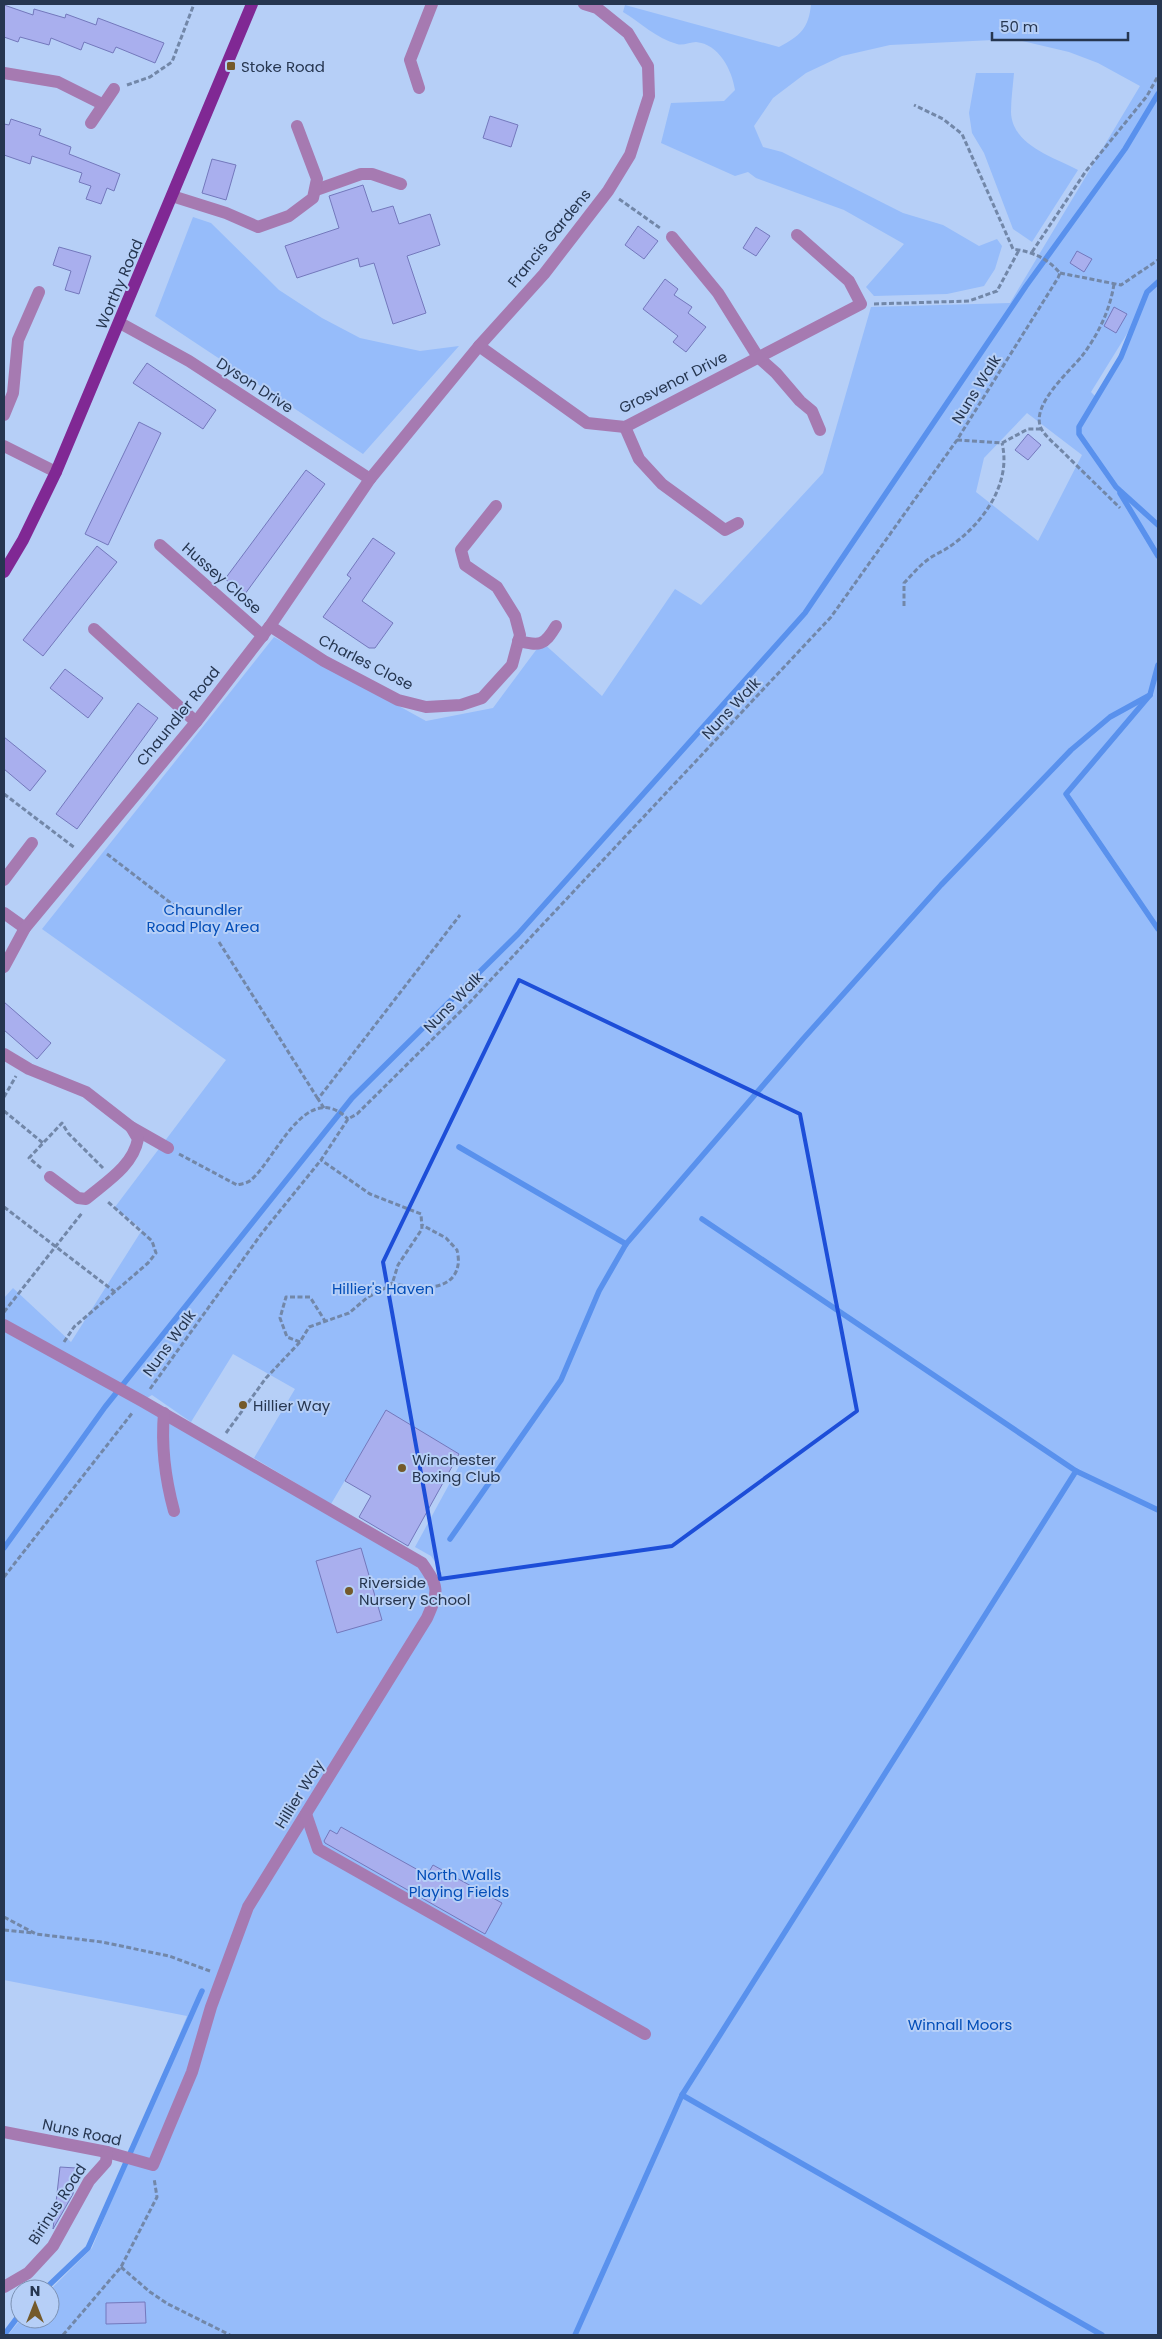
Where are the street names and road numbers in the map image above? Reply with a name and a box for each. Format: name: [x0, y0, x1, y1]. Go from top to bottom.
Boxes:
street label: Francis Gardens: [503, 184, 596, 292]
street label: Worthy Road: [91, 236, 147, 332]
street label: Grosvenor Drive: [615, 346, 731, 418]
street label: Nuns Walk: [946, 350, 1006, 428]
street label: Dyson Drive: [213, 352, 297, 418]
street label: Hussey Close: [178, 537, 266, 619]
street label: Charles Close: [315, 629, 417, 695]
street label: Chaundler Road: [131, 662, 225, 770]
street label: Nuns Walk: [697, 672, 765, 744]
street label: Nuns Walk: [418, 967, 488, 1037]
street label: Nuns Walk: [138, 1305, 201, 1381]
street label: Hillier Way: [270, 1755, 329, 1832]
street label: Nuns Road: [40, 2113, 124, 2151]
street label: Birinus Road: [23, 2160, 91, 2248]

